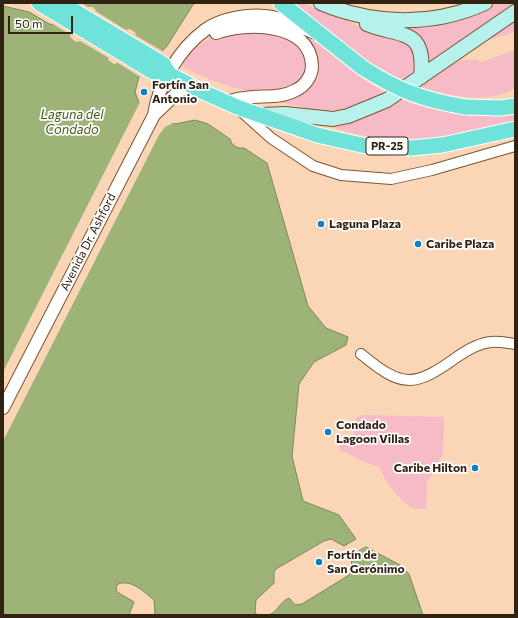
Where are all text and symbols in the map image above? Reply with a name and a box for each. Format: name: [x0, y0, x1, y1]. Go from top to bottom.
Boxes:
scale bar: [10, 8, 75, 34]
text: 50 m: [15, 16, 43, 30]
place label: Fortín San Antonio: [152, 78, 209, 106]
marker: Fortín San Antonio: [139, 87, 149, 97]
water label: Laguna del Condado: [41, 107, 103, 138]
road number: PR-25: [366, 137, 408, 155]
street label: Avenida Dr. Ashford: [57, 191, 119, 293]
place label: Laguna Plaza: [329, 217, 401, 231]
marker: Laguna Plaza: [316, 219, 326, 229]
place label: Caribe Plaza: [426, 237, 494, 251]
marker: Caribe Plaza: [413, 239, 423, 249]
place label: Condado Lagoon Villas: [336, 418, 410, 446]
marker: Condado Lagoon Villas: [323, 427, 333, 437]
place label: Caribe Hilton: [394, 461, 467, 475]
marker: Caribe Hilton: [470, 463, 480, 473]
place label: Fortín de San Gerónimo: [327, 548, 405, 576]
marker: Fortín de San Gerónimo: [314, 557, 324, 567]

